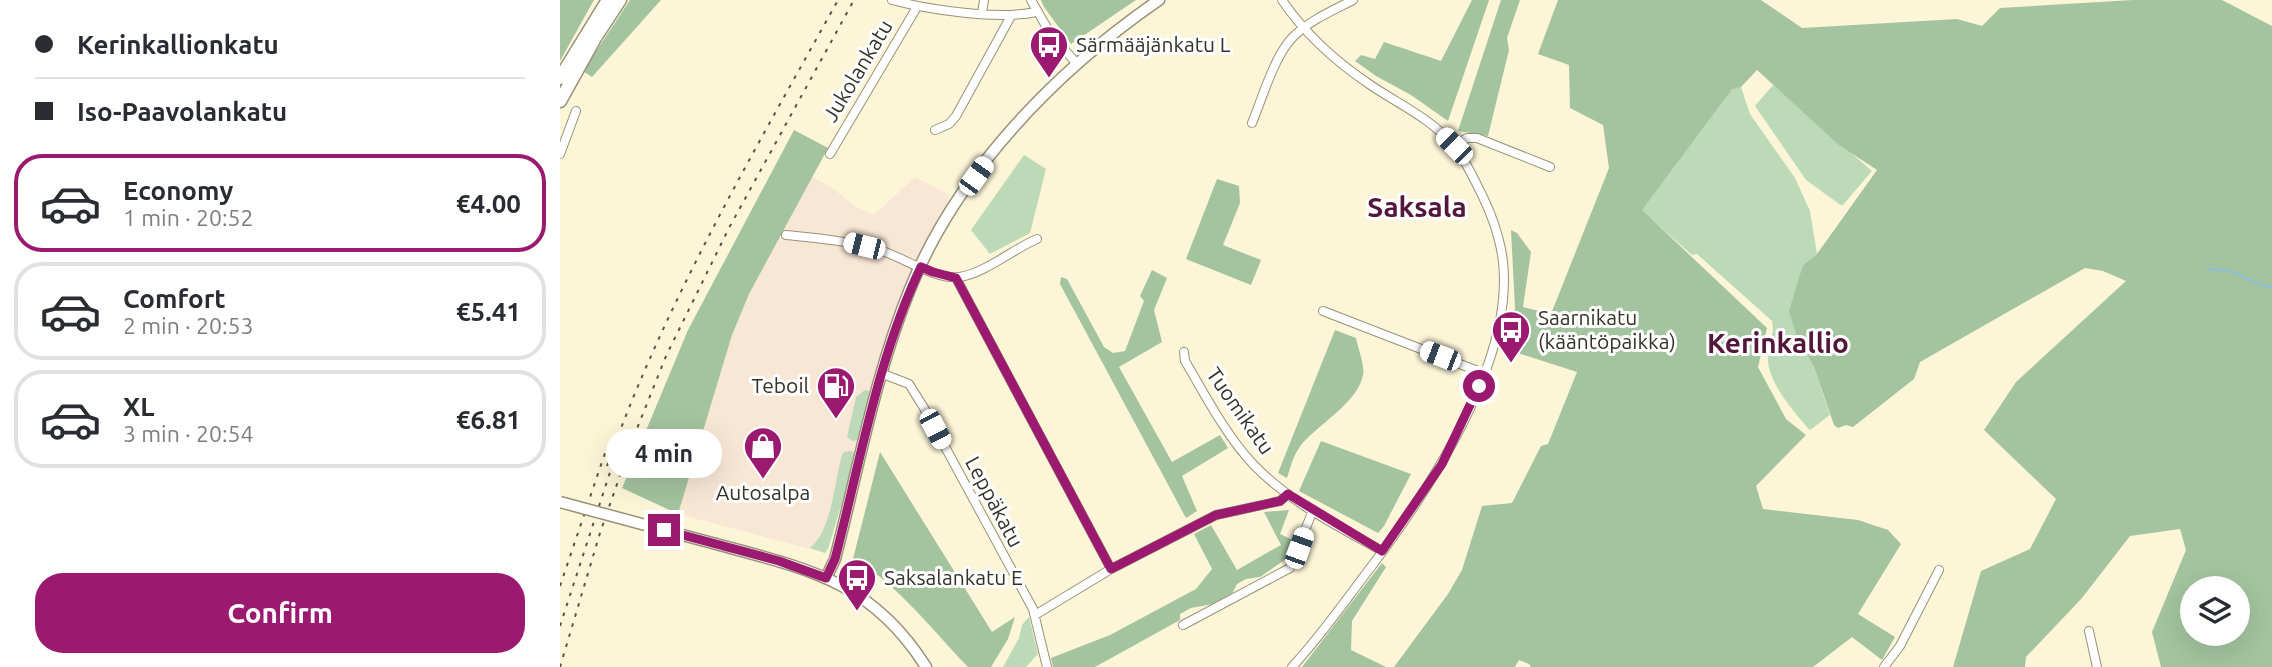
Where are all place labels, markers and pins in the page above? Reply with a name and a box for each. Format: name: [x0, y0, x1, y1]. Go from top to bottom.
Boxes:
bus stop icon: Särmääjänkatu L: [1028, 24, 1070, 79]
place label: Särmääjänkatu L: [1076, 32, 1231, 56]
place label: Saarnikatu (kääntöpaikka): [1538, 305, 1676, 353]
bus stop icon: Saarnikatu (kääntöpaikka): [1490, 309, 1532, 364]
fuel station icon: Teboil: [815, 365, 857, 420]
place label: Teboil: [752, 373, 809, 397]
shop icon: Autosalpa: [742, 425, 784, 480]
place label: Autosalpa: [716, 480, 810, 504]
bus stop icon: Saksalankatu E: [836, 557, 878, 612]
place label: Saksalankatu E: [884, 565, 1023, 589]

